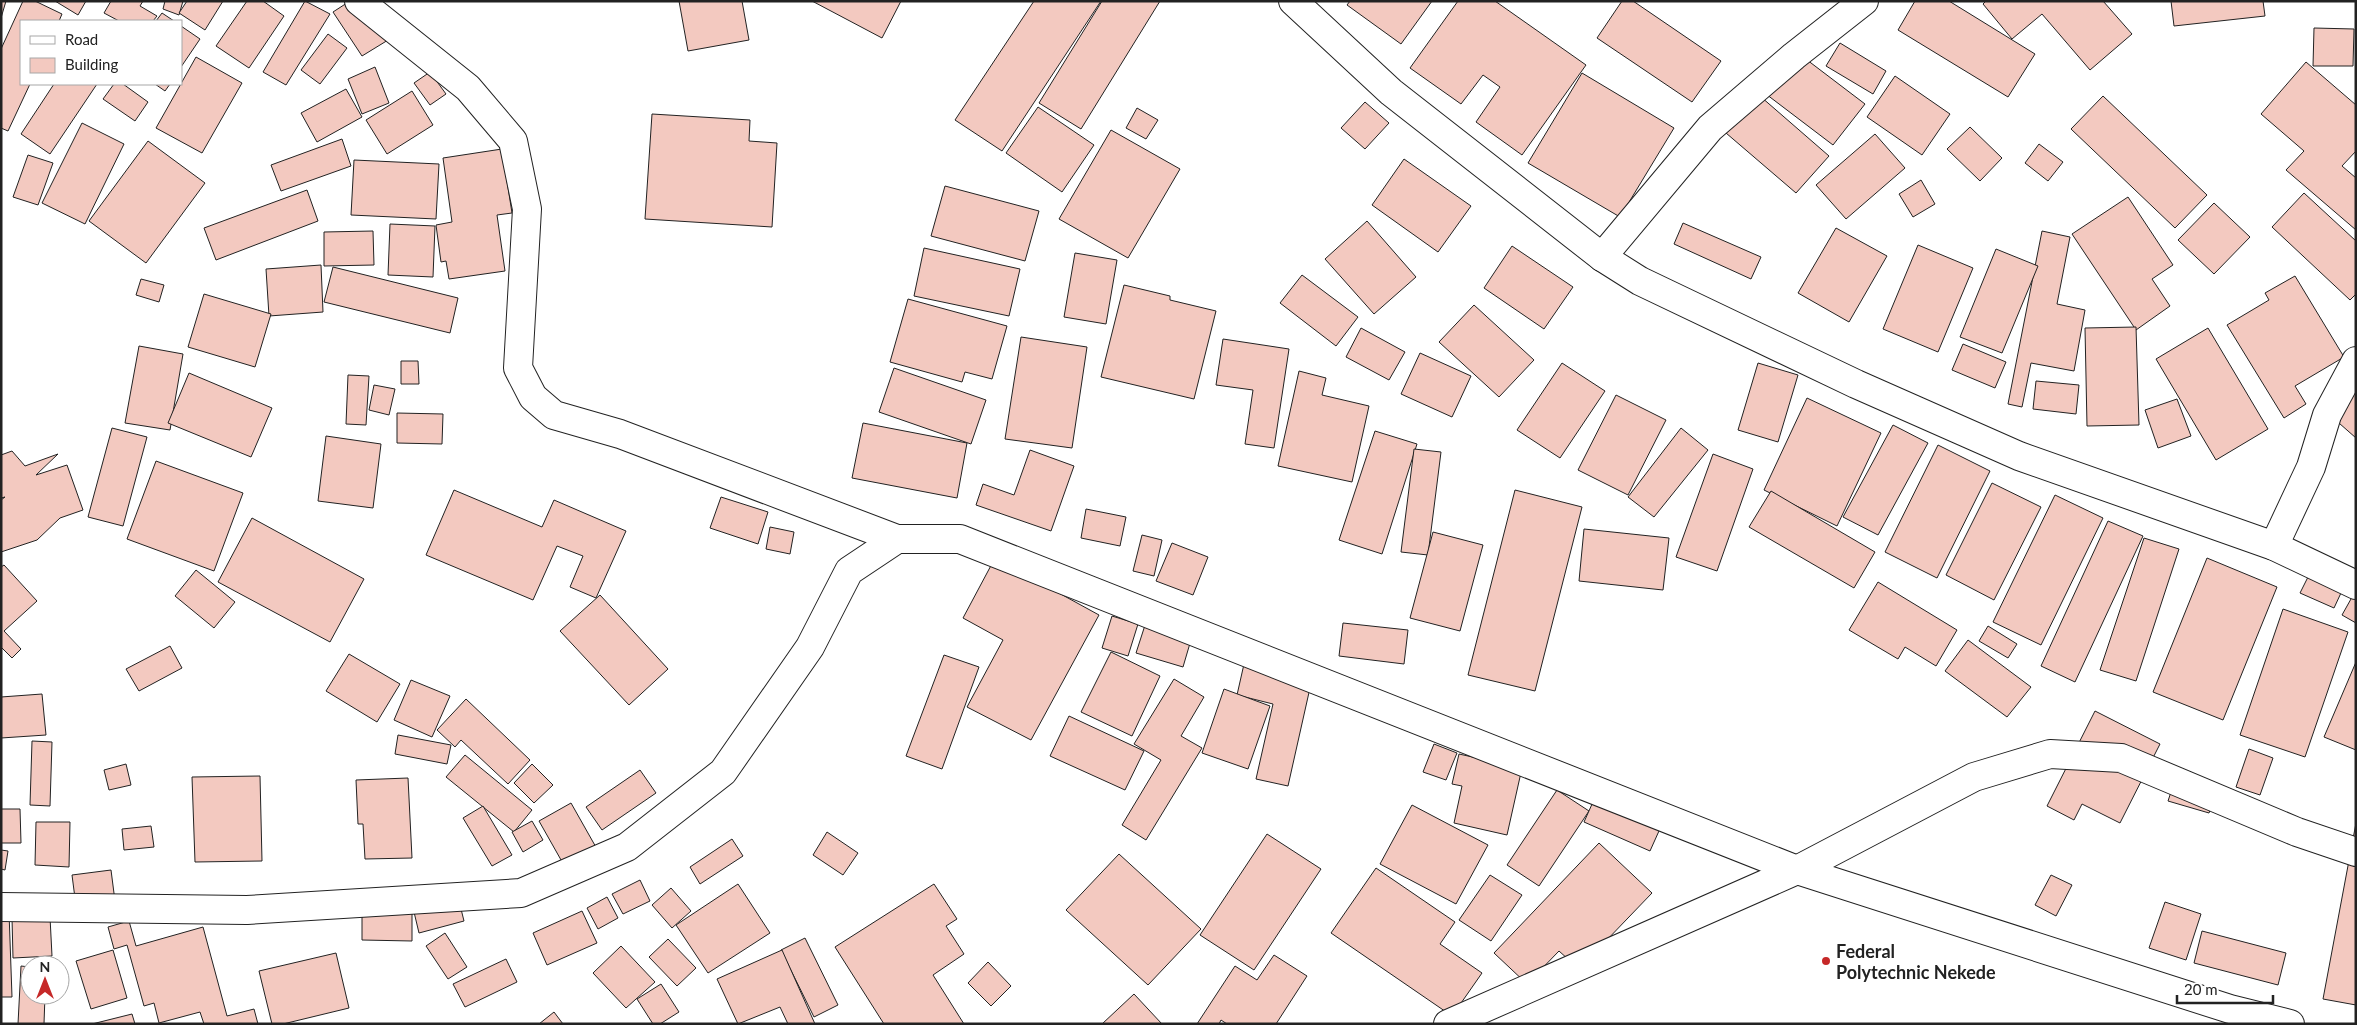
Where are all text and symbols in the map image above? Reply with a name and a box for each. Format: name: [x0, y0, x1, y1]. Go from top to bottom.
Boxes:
legend: [20, 20, 182, 85]
text: Road: [65, 30, 98, 48]
text: Building: [65, 55, 118, 73]
place label: Federal Polytechnic Nekede: [1836, 940, 1996, 983]
north arrow: [20, 955, 70, 1005]
marker: Federal Polytechnic Nekede: [1820, 955, 1832, 967]
text: N: [40, 958, 50, 975]
scale bar: [2177, 972, 2273, 1004]
text: 20 m: [2184, 980, 2218, 998]

